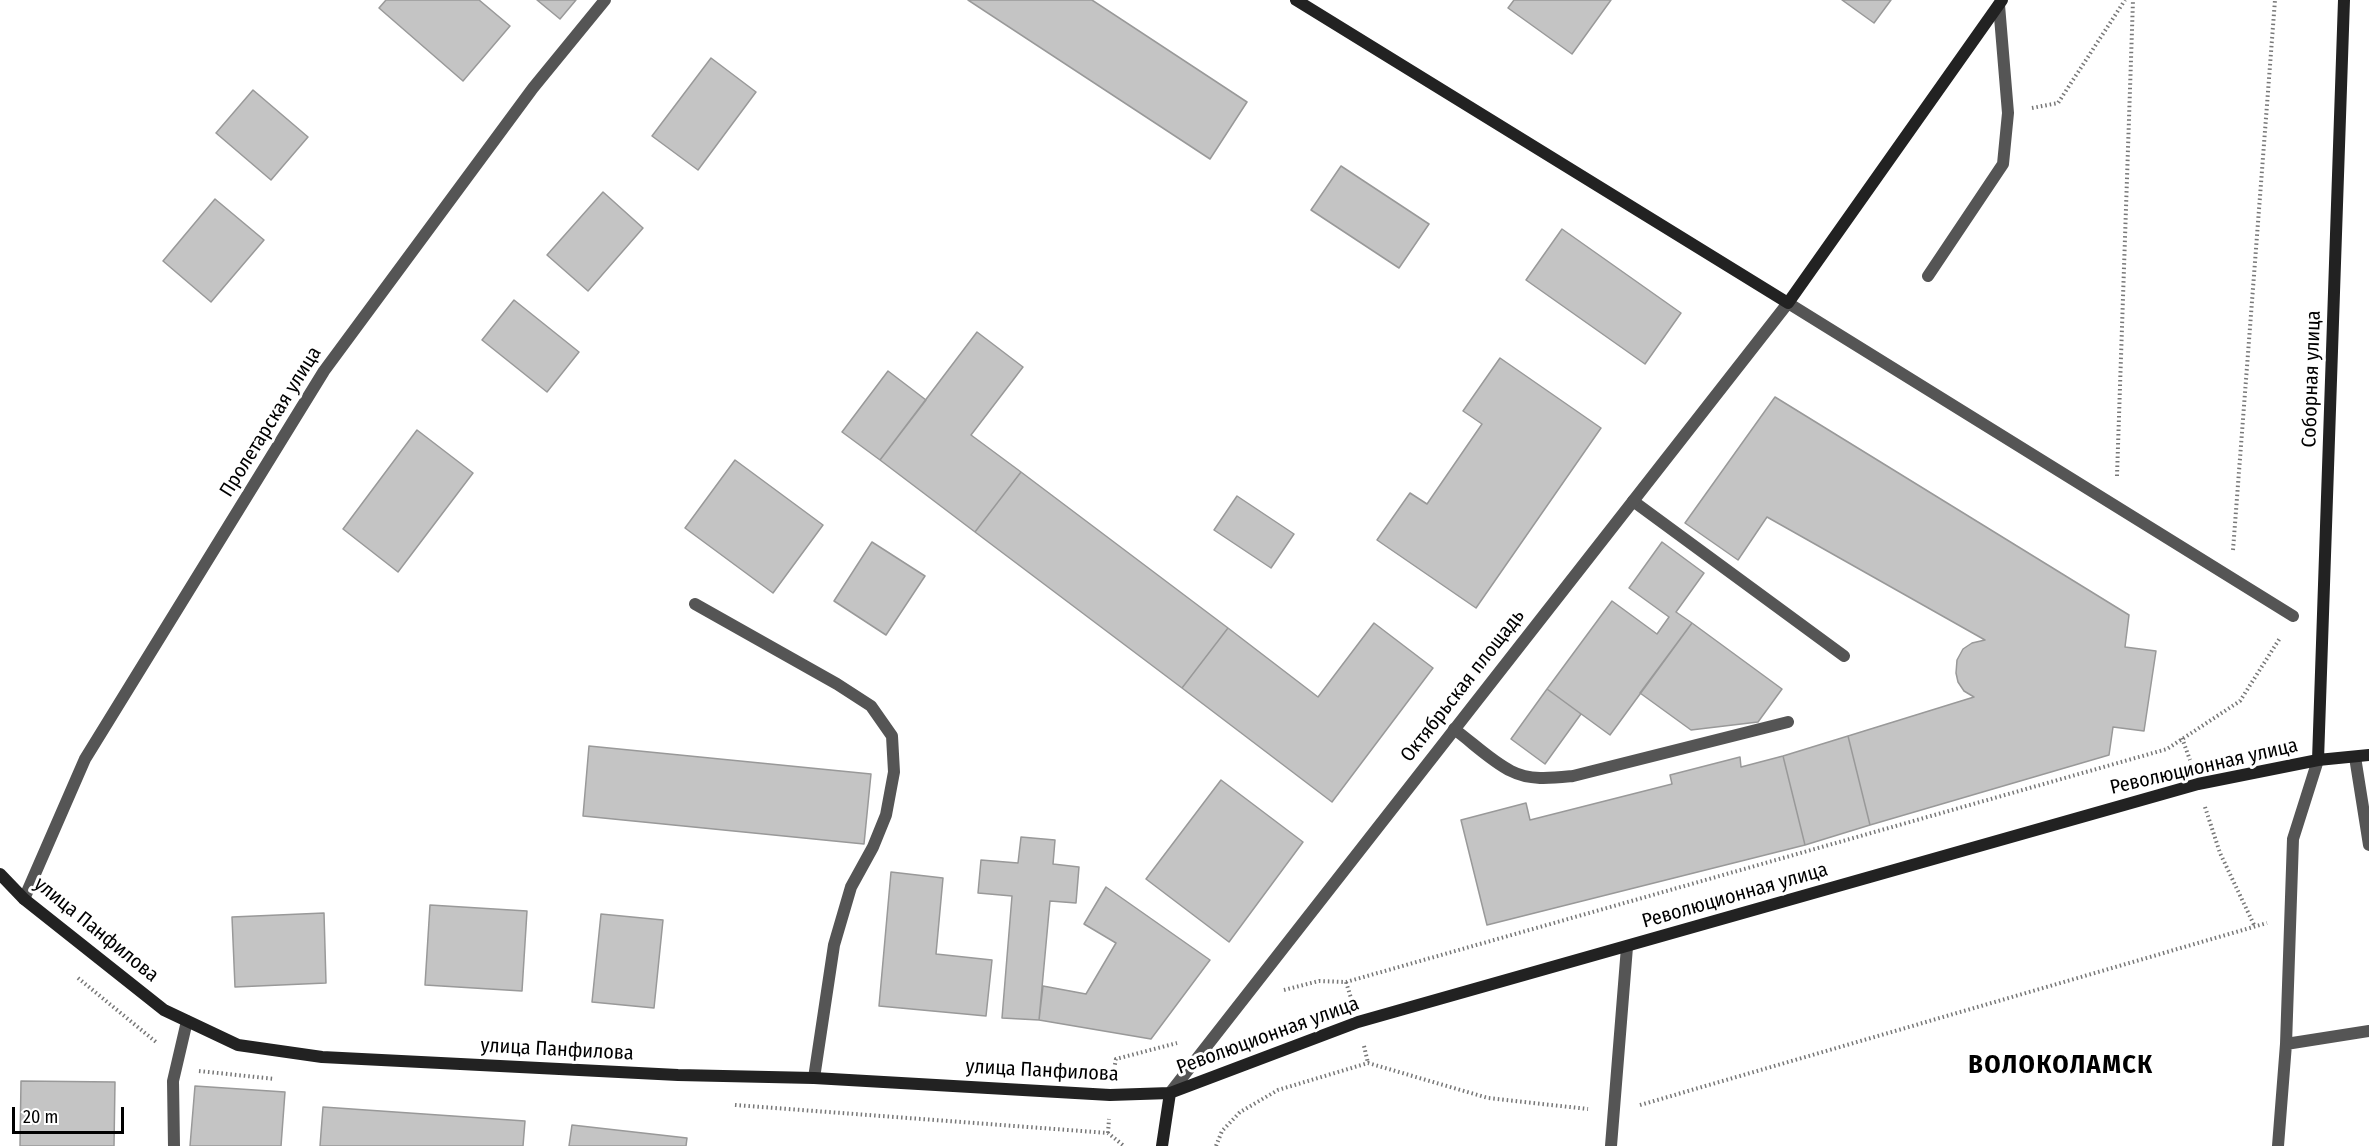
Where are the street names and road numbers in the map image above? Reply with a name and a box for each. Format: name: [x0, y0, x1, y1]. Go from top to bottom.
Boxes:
street label: Соборная улица: [2298, 310, 2326, 448]
street label: Пролетарская улица: [215, 342, 327, 502]
street label: Октябрьская площадь: [1396, 605, 1530, 767]
street label: Революционная улица: [2108, 734, 2300, 800]
street label: Революционная улица: [1639, 858, 1831, 934]
street label: улица Панфилова: [29, 872, 163, 988]
street label: Революционная улица: [1174, 992, 1362, 1080]
street label: улица Панфилова: [480, 1034, 634, 1066]
street label: улица Панфилова: [965, 1055, 1119, 1087]

